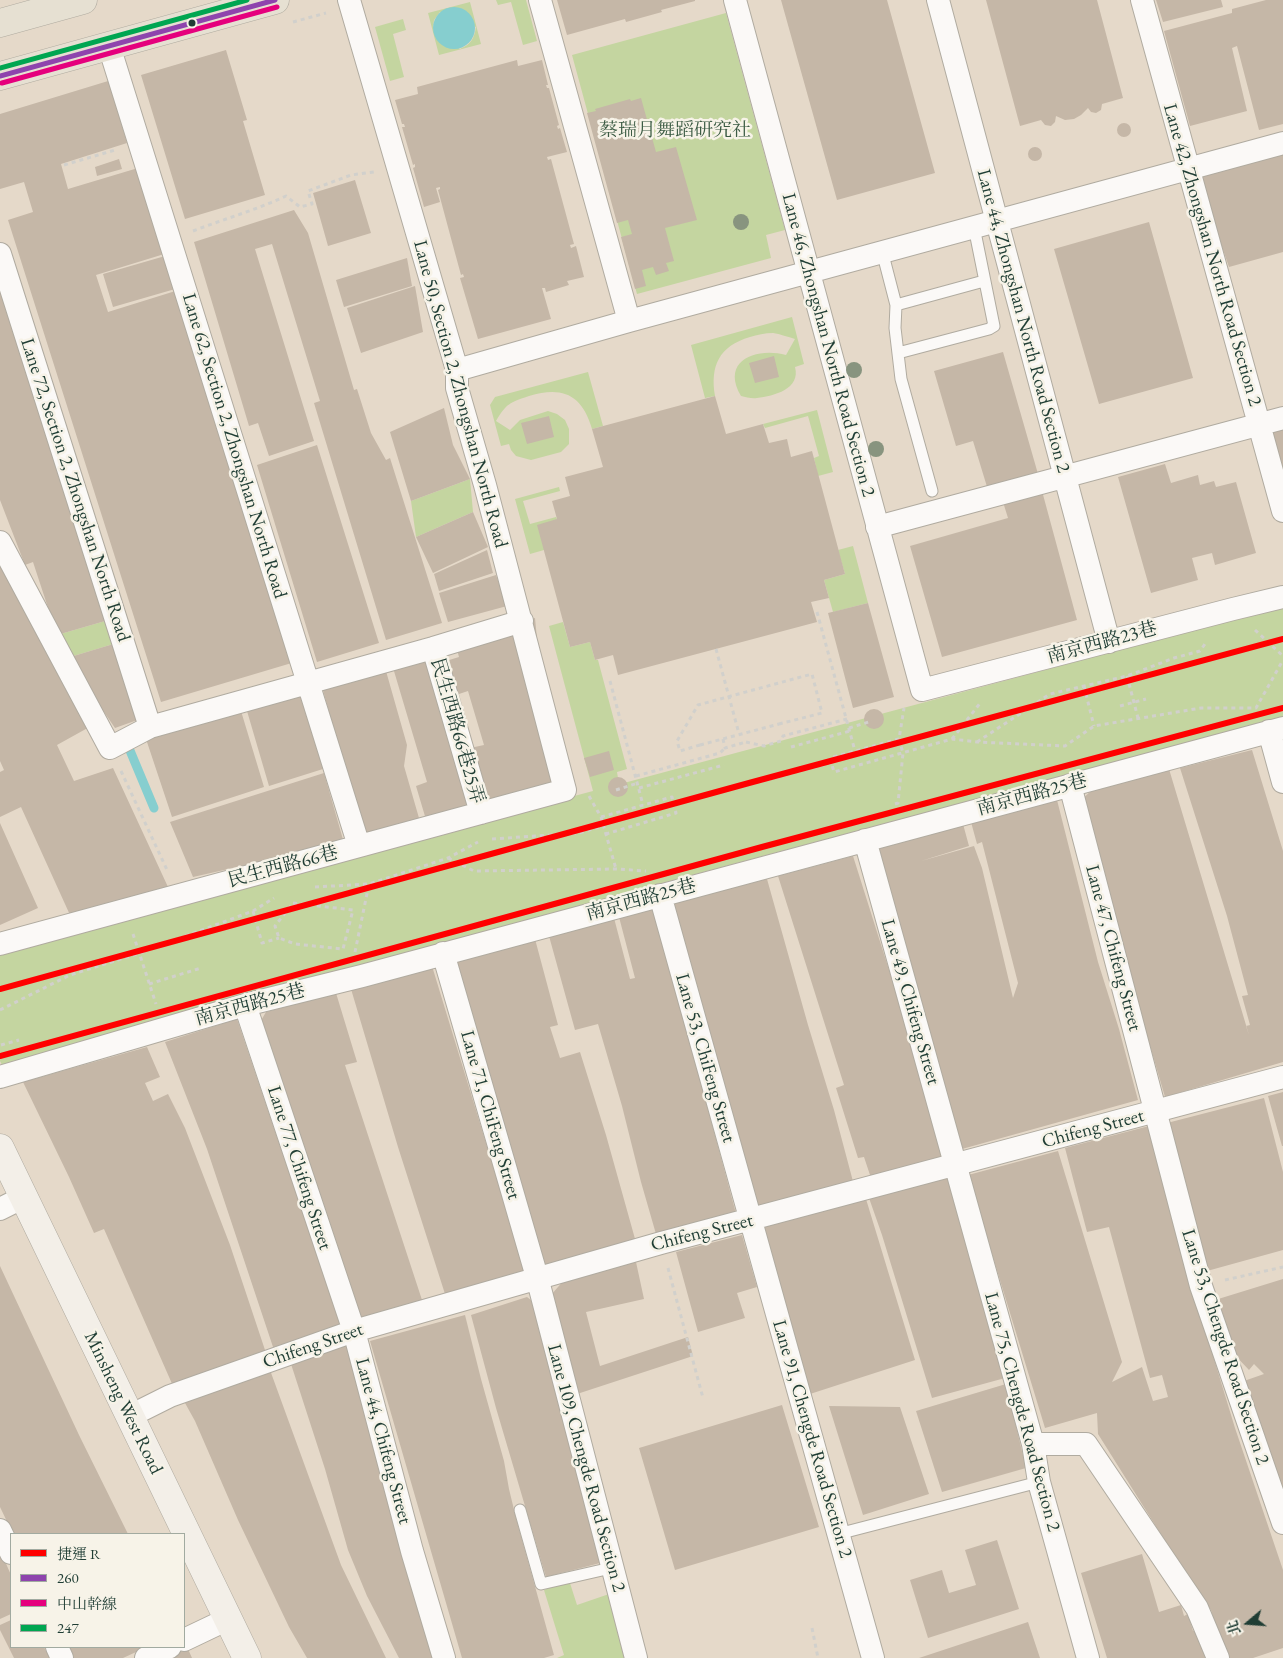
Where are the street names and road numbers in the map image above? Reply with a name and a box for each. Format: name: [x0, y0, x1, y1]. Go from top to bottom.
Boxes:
street label: Lane 42, Zhongshan North Road Section 2: [1158, 101, 1266, 409]
street label: Lane 44, Zhongshan North Road Section 2: [971, 167, 1075, 475]
street label: Lane 46, Zhongshan North Road Section 2: [776, 191, 880, 499]
street label: Lane 50, Section 2, Zhongshan North Road: [408, 238, 512, 550]
street label: Lane 62, Section 2, Zhongshan North Road: [177, 291, 291, 601]
street label: Lane 72, Section 2, Zhongshan North Road: [15, 335, 135, 645]
street label: 南京西路23巷: [1044, 617, 1160, 669]
street label: 民生西路66巷25弄: [425, 656, 489, 806]
street label: 南京西路25巷: [974, 769, 1090, 821]
street label: 民生西路66巷: [225, 841, 341, 893]
street label: Lane 47, Chifeng Street: [1080, 862, 1146, 1034]
street label: 南京西路25巷: [583, 874, 699, 926]
street label: Lane 49, Chifeng Street: [875, 917, 945, 1087]
street label: Lane 53, ChiFeng Street: [670, 971, 740, 1145]
street label: 南京西路25巷: [192, 979, 308, 1031]
street label: Lane 71, ChiFeng Street: [455, 1028, 525, 1202]
street label: Lane 77, Chifeng Street: [262, 1083, 336, 1253]
street label: Chifeng Street: [1039, 1104, 1147, 1154]
street label: Chifeng Street: [648, 1209, 756, 1257]
street label: Lane 53, Chengde Road Section 2: [1176, 1226, 1274, 1468]
street label: Lane 75, Chengde Road Section 2: [979, 1290, 1065, 1534]
street label: Lane 91, Chengde Road Section 2: [767, 1317, 857, 1561]
street label: Chifeng Street: [260, 1318, 366, 1374]
street label: Minsheng West Road: [79, 1328, 167, 1478]
street label: Lane 109, Chengde Road Section 2: [542, 1342, 630, 1594]
street label: Lane 44, Chifeng Street: [350, 1355, 416, 1527]

